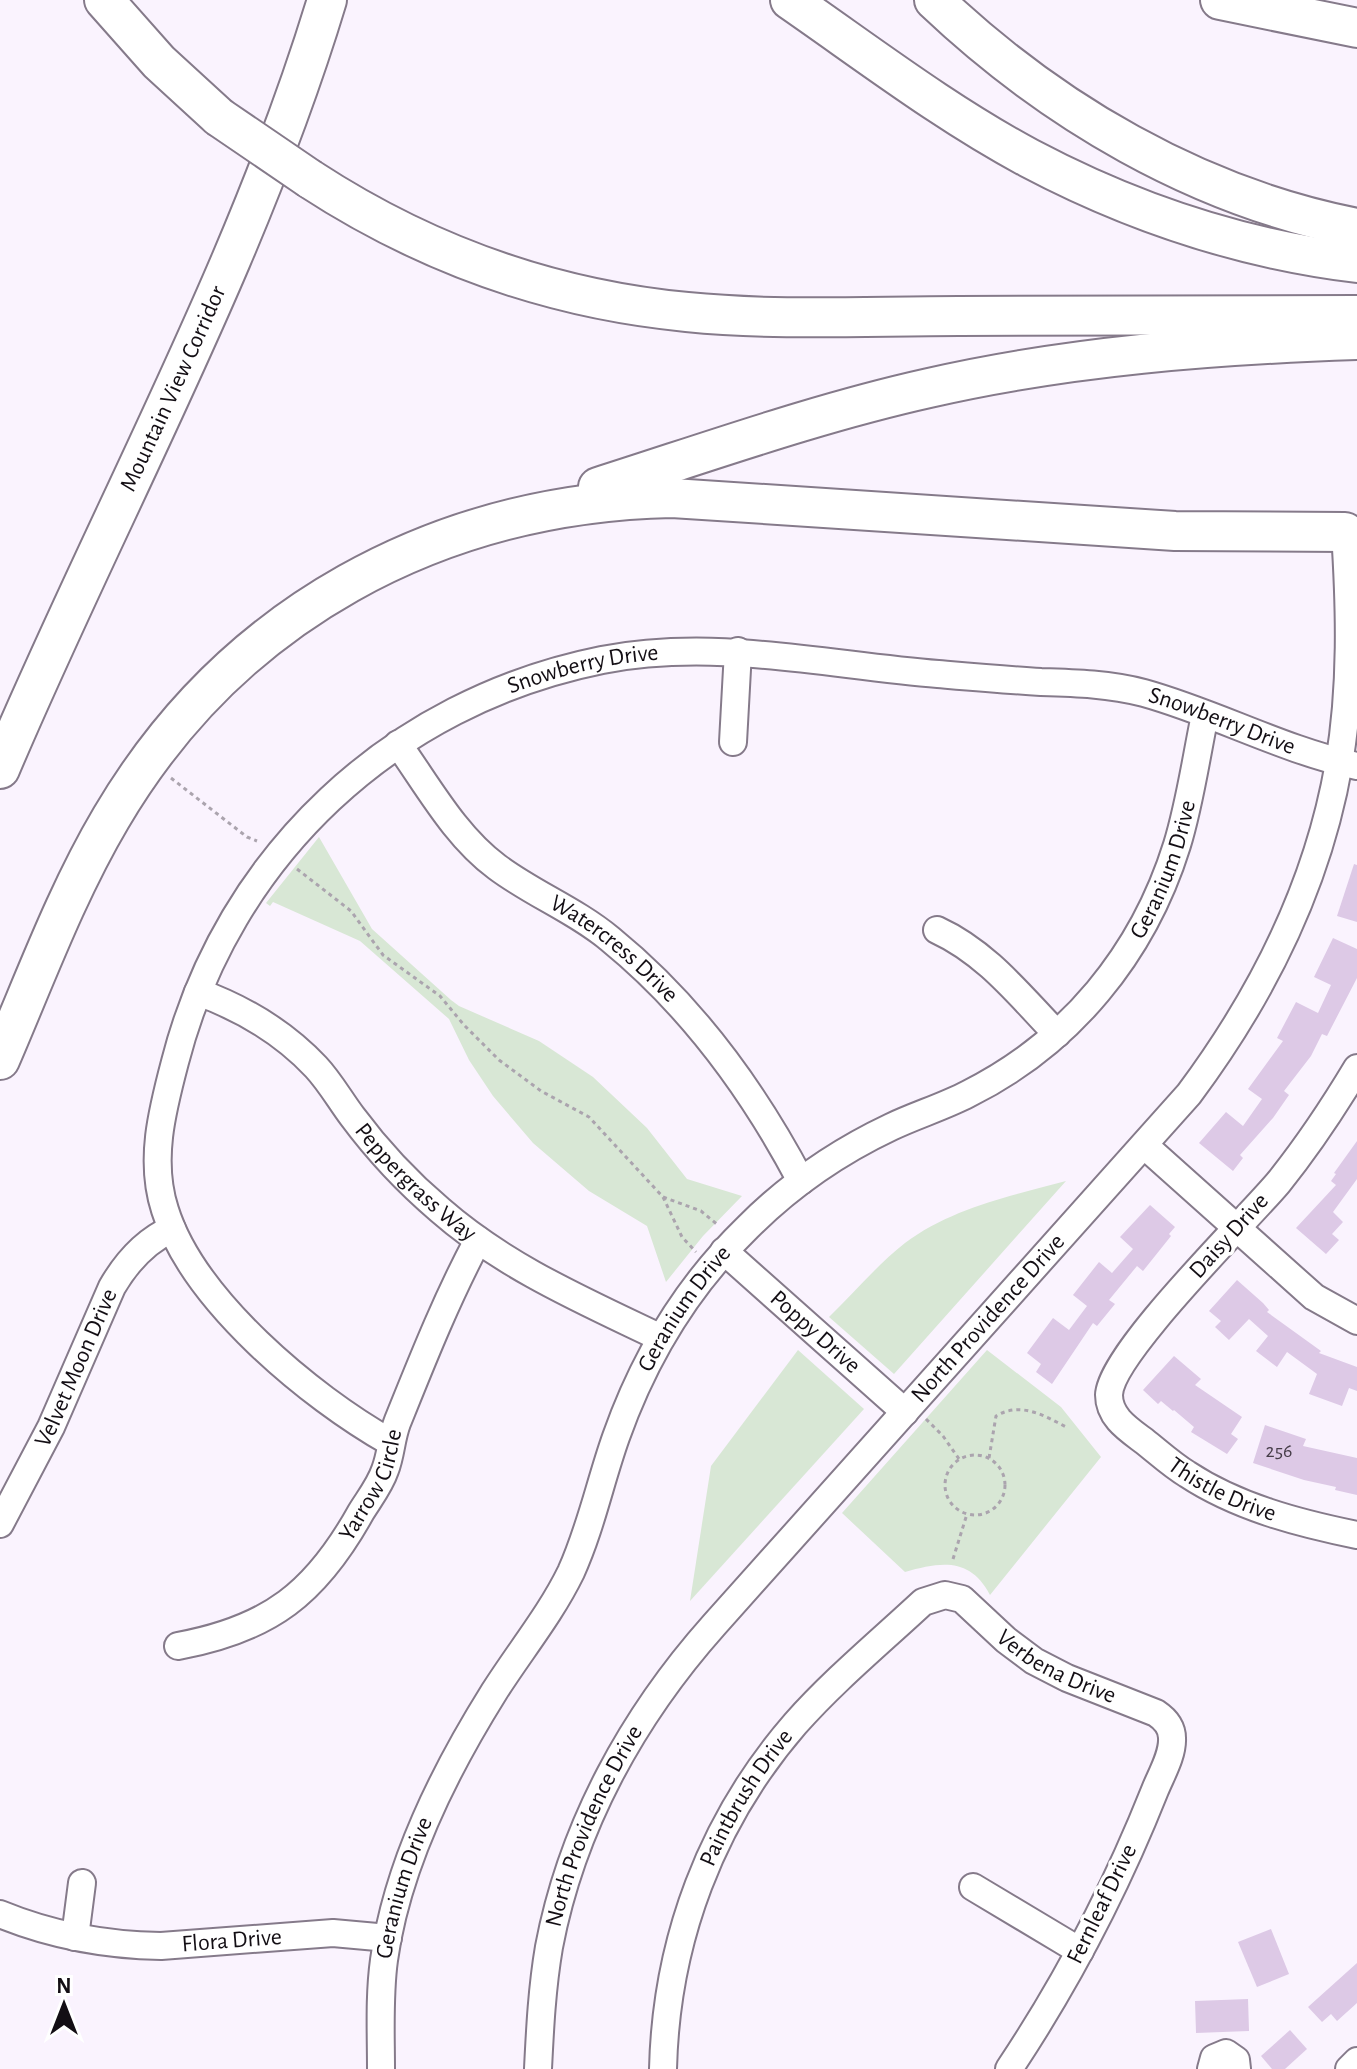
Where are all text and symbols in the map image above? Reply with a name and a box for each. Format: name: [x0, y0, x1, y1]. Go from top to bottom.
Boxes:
street label: Mountain View Corridor: [116, 282, 230, 495]
street label: Snowberry Drive: [504, 641, 659, 699]
street label: Snowberry Drive: [1146, 683, 1298, 759]
street label: Geranium Drive: [1126, 798, 1200, 943]
street label: Watercress Drive: [546, 891, 683, 1007]
street label: Peppergrass Way: [350, 1119, 480, 1246]
street label: Daisy Drive: [1185, 1189, 1273, 1283]
street label: North Providence Drive: [907, 1230, 1069, 1407]
street label: Geranium Drive: [634, 1241, 735, 1376]
street label: Velvet Moon Drive: [31, 1285, 122, 1451]
street label: Poppy Drive: [765, 1286, 865, 1378]
street label: Yarrow Circle: [335, 1427, 406, 1545]
house number: 256: [1266, 1441, 1292, 1461]
street label: Thistle Drive: [1164, 1453, 1279, 1526]
street label: Verbena Drive: [992, 1625, 1119, 1708]
street label: North Providence Drive: [542, 1721, 647, 1929]
street label: Paintbrush Drive: [696, 1725, 797, 1870]
street label: Geranium Drive: [372, 1814, 437, 1960]
street label: Fernleaf Drive: [1063, 1840, 1141, 1968]
street label: Flora Drive: [181, 1925, 283, 1956]
north arrow: [24, 1965, 104, 2045]
text: N: [56, 1975, 72, 1997]

